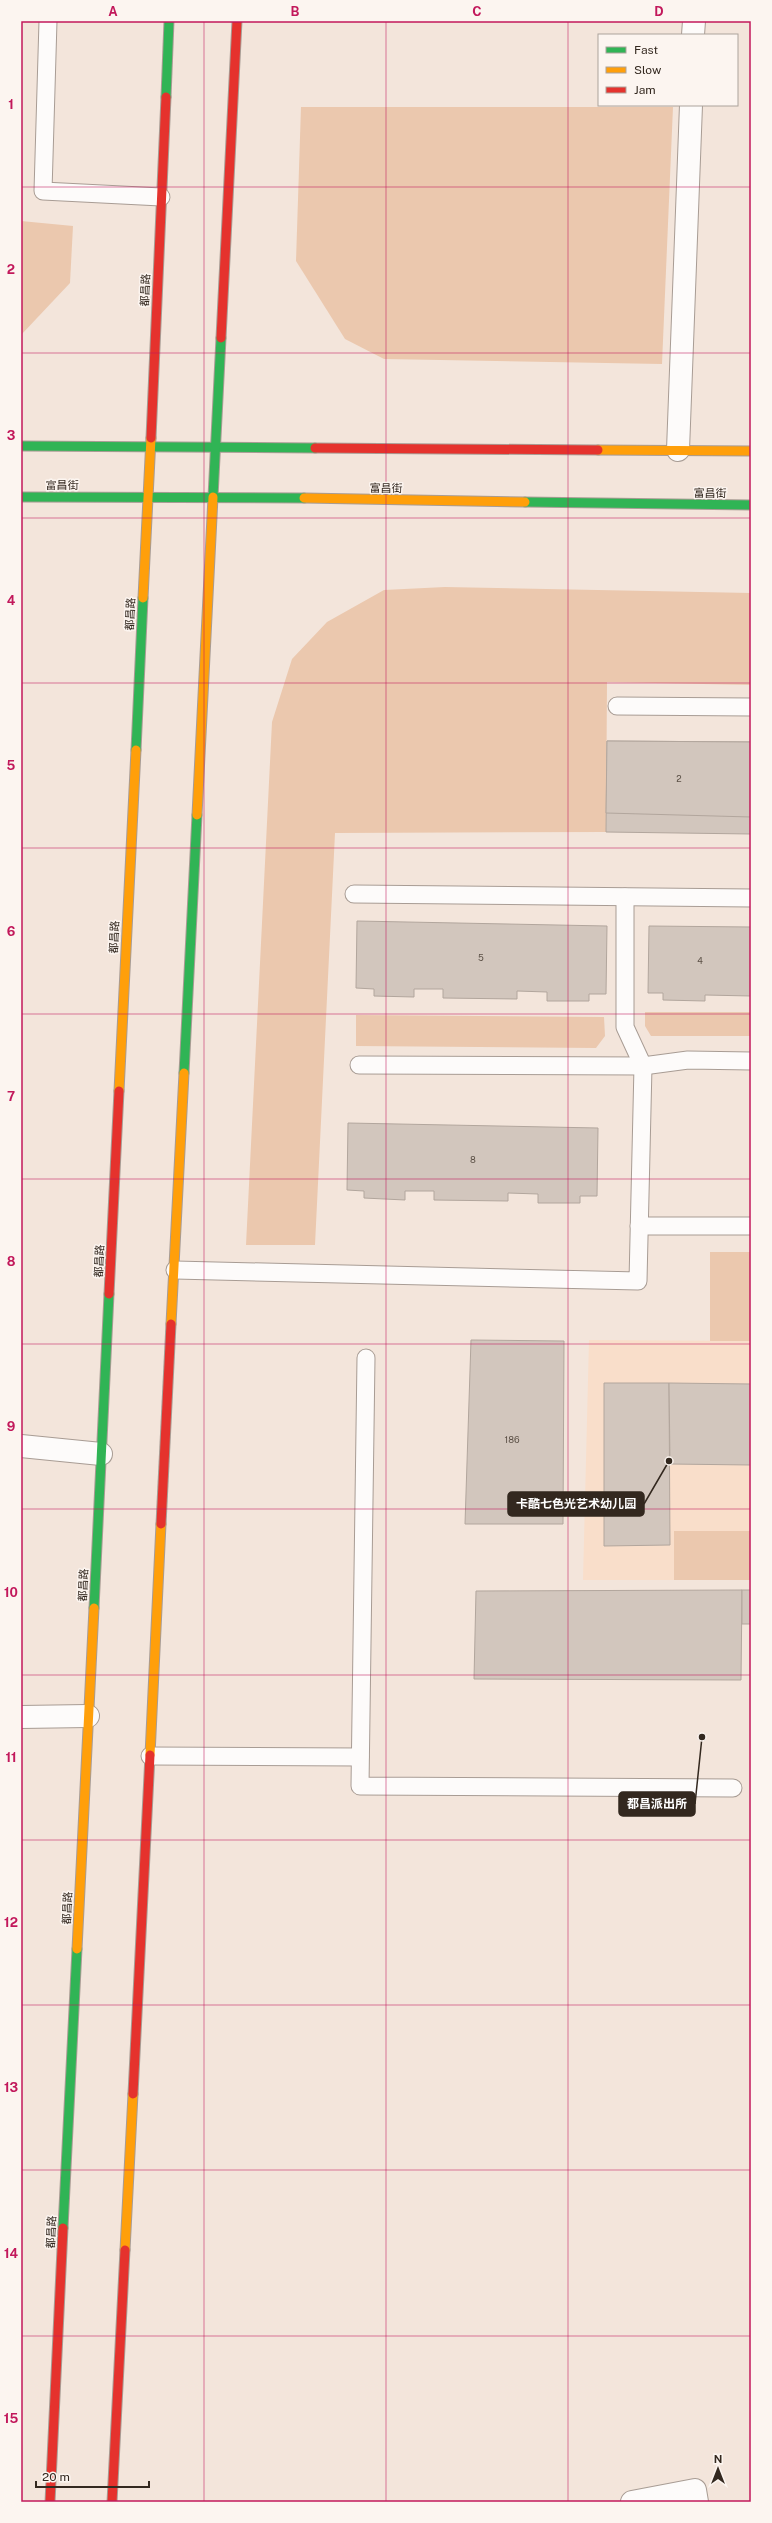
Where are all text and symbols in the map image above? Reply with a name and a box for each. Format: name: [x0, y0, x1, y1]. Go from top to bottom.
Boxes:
text: A: [108, 4, 118, 19]
text: B: [291, 4, 300, 19]
text: C: [472, 4, 482, 19]
text: D: [654, 4, 664, 19]
legend: [598, 34, 738, 106]
text: Fast: [634, 43, 659, 57]
text: Slow: [634, 63, 662, 77]
text: Jam: [634, 83, 656, 97]
text: 1: [8, 97, 14, 112]
text: 2: [7, 262, 15, 277]
street label: 都昌路: [138, 273, 152, 307]
text: 3: [7, 428, 16, 443]
street label: 富昌街: [46, 479, 79, 491]
street label: 富昌街: [369, 482, 403, 494]
street label: 富昌街: [693, 487, 727, 499]
text: 4: [7, 593, 16, 608]
street label: 都昌路: [123, 597, 137, 631]
text: 5: [7, 758, 16, 773]
house number: 2: [676, 773, 682, 784]
street label: 都昌路: [107, 920, 121, 954]
text: 6: [7, 924, 16, 939]
house number: 5: [478, 952, 484, 963]
house number: 4: [697, 955, 703, 966]
text: 7: [7, 1089, 15, 1104]
house number: 8: [470, 1154, 476, 1165]
street label: 都昌路: [92, 1244, 106, 1278]
text: 8: [7, 1254, 16, 1269]
text: 9: [7, 1419, 15, 1434]
house number: 186: [504, 1434, 520, 1445]
callout: 卡酷七色光艺术幼儿园: [508, 1492, 644, 1516]
text: 卡酷七色光艺术幼儿园: [516, 1497, 636, 1511]
street label: 都昌路: [76, 1568, 90, 1602]
text: 10: [4, 1585, 18, 1600]
text: 11: [5, 1750, 17, 1765]
callout: 都昌派出所: [619, 1792, 695, 1816]
text: 都昌派出所: [627, 1797, 687, 1811]
street label: 都昌路: [60, 1891, 74, 1925]
text: 12: [4, 1915, 18, 1930]
text: 13: [4, 2080, 18, 2095]
street label: 都昌路: [44, 2215, 58, 2249]
text: 14: [4, 2246, 19, 2261]
text: 15: [4, 2411, 18, 2426]
north arrow: [698, 2449, 738, 2489]
text: N: [714, 2453, 722, 2465]
scale bar: [36, 2463, 149, 2489]
text: 20 m: [42, 2470, 70, 2484]

